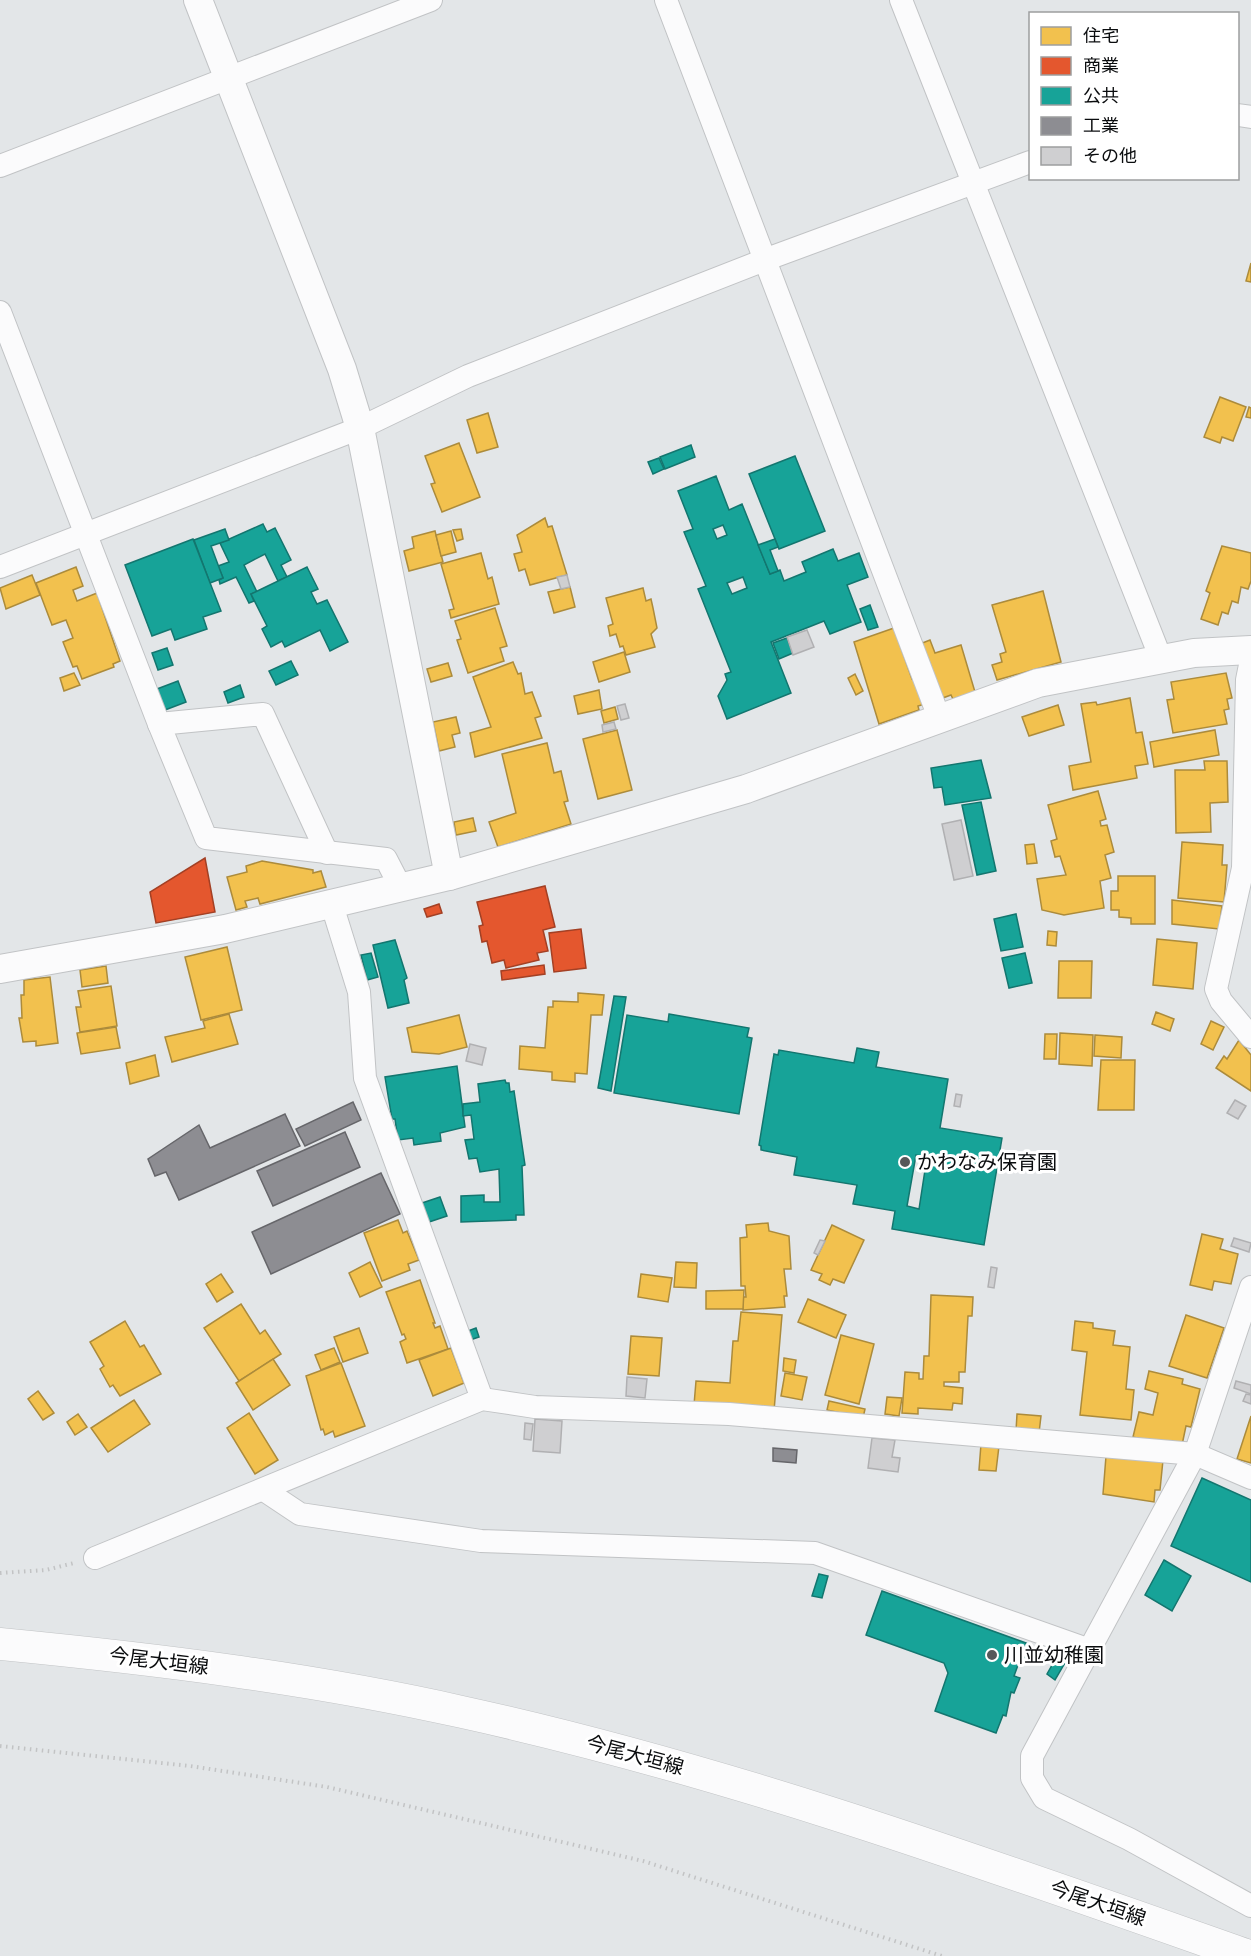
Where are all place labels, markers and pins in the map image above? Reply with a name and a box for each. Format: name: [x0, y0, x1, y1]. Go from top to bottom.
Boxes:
place label: かわなみ保育園: [917, 1148, 1057, 1175]
marker: かわなみ保育園: [898, 1155, 912, 1169]
place label: 川並幼稚園: [1004, 1641, 1104, 1668]
marker: 川並幼稚園: [985, 1648, 999, 1662]

